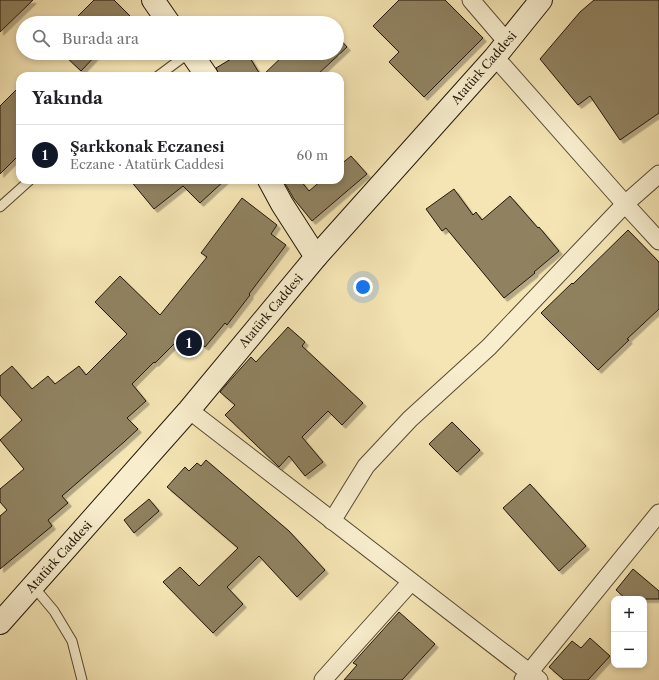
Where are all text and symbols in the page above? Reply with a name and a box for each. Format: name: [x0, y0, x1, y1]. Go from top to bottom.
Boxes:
search box: [16, 16, 344, 60]
icon: search: [30, 27, 52, 49]
street label: Atatürk Caddesi: [447, 28, 520, 108]
text: Burada ara: [62, 29, 139, 48]
text: Yakında: [32, 88, 103, 108]
text: Şarkkonak Eczanesi: [70, 137, 225, 156]
text: 1: [42, 147, 48, 163]
text: 60 m: [297, 147, 328, 163]
text: Eczane · Atatürk Caddesi: [70, 156, 224, 172]
street label: Atatürk Caddesi: [235, 271, 306, 351]
your location: [353, 277, 373, 297]
pin: 1: [176, 328, 202, 358]
street label: Atatürk Caddesi: [22, 517, 95, 596]
map controls: [611, 596, 647, 668]
button: +: [611, 596, 647, 632]
button: −: [611, 632, 647, 668]

